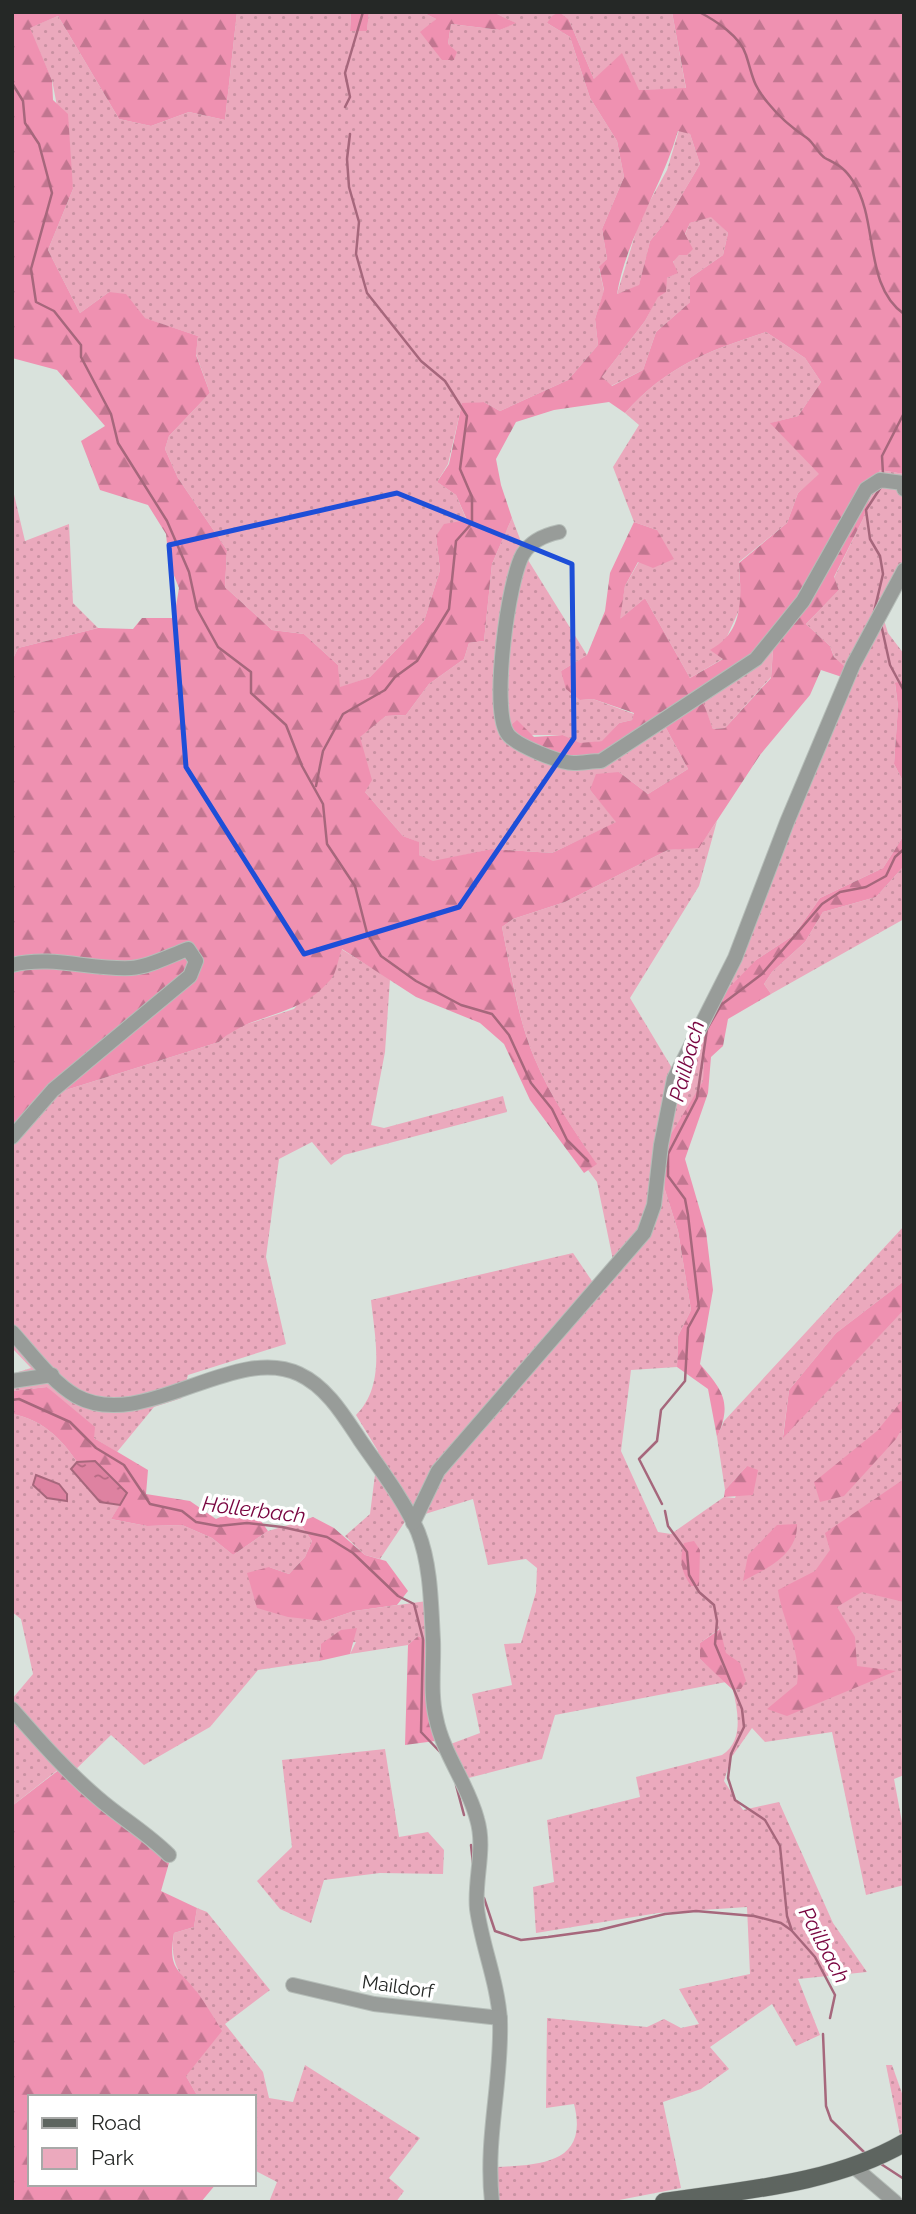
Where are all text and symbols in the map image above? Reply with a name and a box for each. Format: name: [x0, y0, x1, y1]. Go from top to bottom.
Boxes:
water label: Pailbach: [664, 1018, 709, 1104]
water label: Höllerbach: [201, 1491, 307, 1528]
water label: Pailbach: [794, 1902, 855, 1987]
street label: Maildorf: [361, 1970, 436, 2002]
legend: [28, 2095, 256, 2186]
text: Road: [91, 2110, 141, 2135]
text: Park: [91, 2145, 134, 2170]

